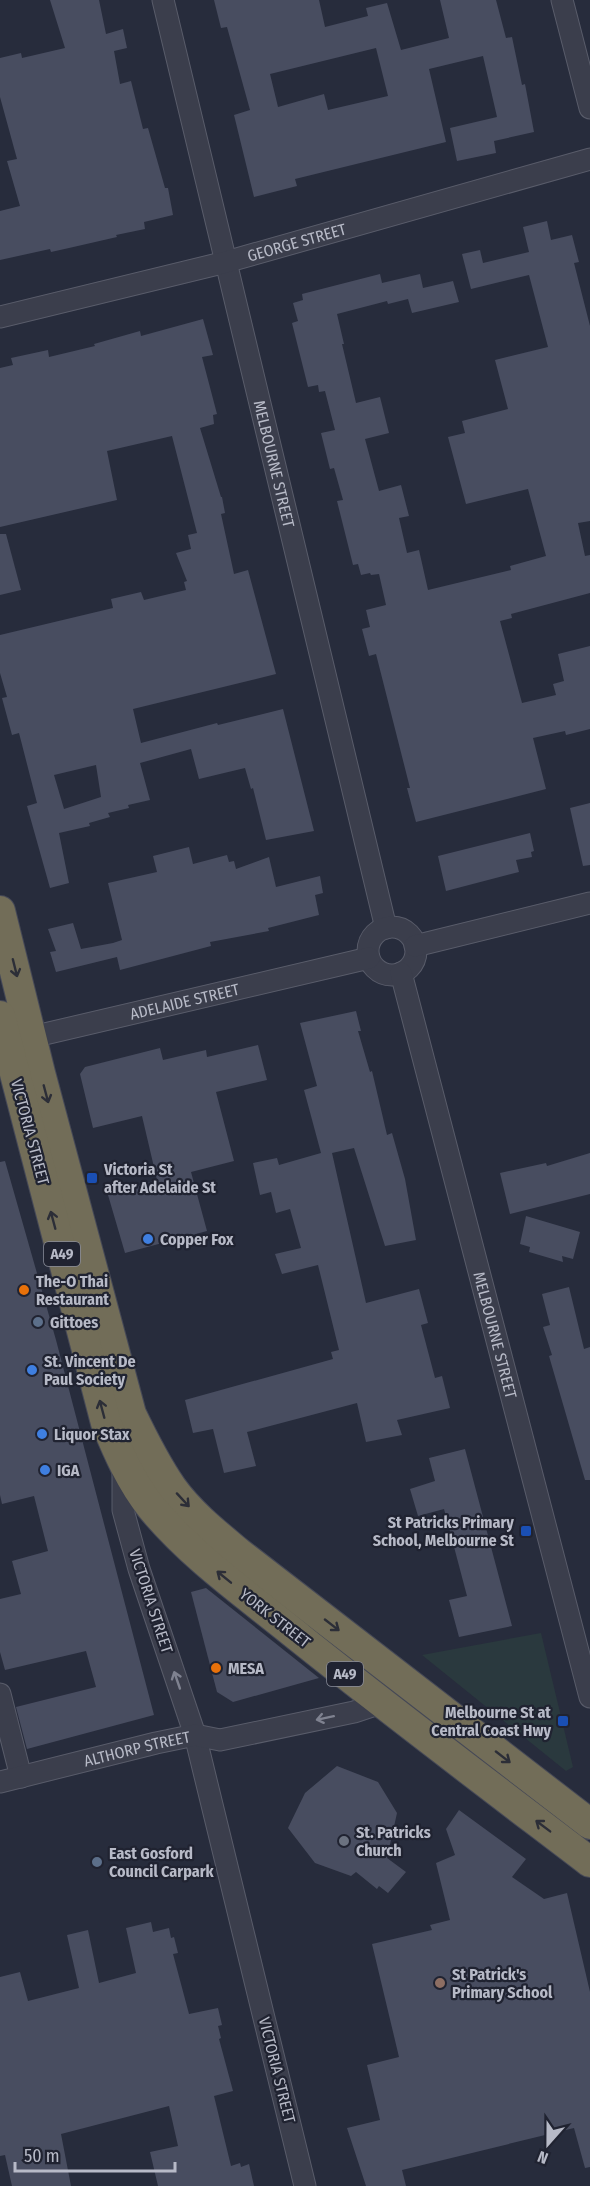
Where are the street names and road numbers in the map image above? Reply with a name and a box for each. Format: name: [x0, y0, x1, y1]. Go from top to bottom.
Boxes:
street label: GEORGE STREET: [245, 219, 349, 265]
street label: MELBOURNE STREET: [250, 398, 299, 530]
street label: ADELAIDE STREET: [128, 979, 242, 1023]
street label: VICTORIA STREET: [7, 1077, 53, 1187]
road number: A49: [44, 1242, 80, 1266]
street label: MELBOURNE STREET: [470, 1269, 521, 1401]
street label: VICTORIA STREET: [125, 1547, 177, 1656]
street label: YORK STREET: [236, 1584, 315, 1652]
road number: A49: [327, 1662, 363, 1686]
street label: ALTHORP STREET: [82, 1727, 192, 1770]
street label: VICTORIA STREET: [255, 2015, 299, 2125]

